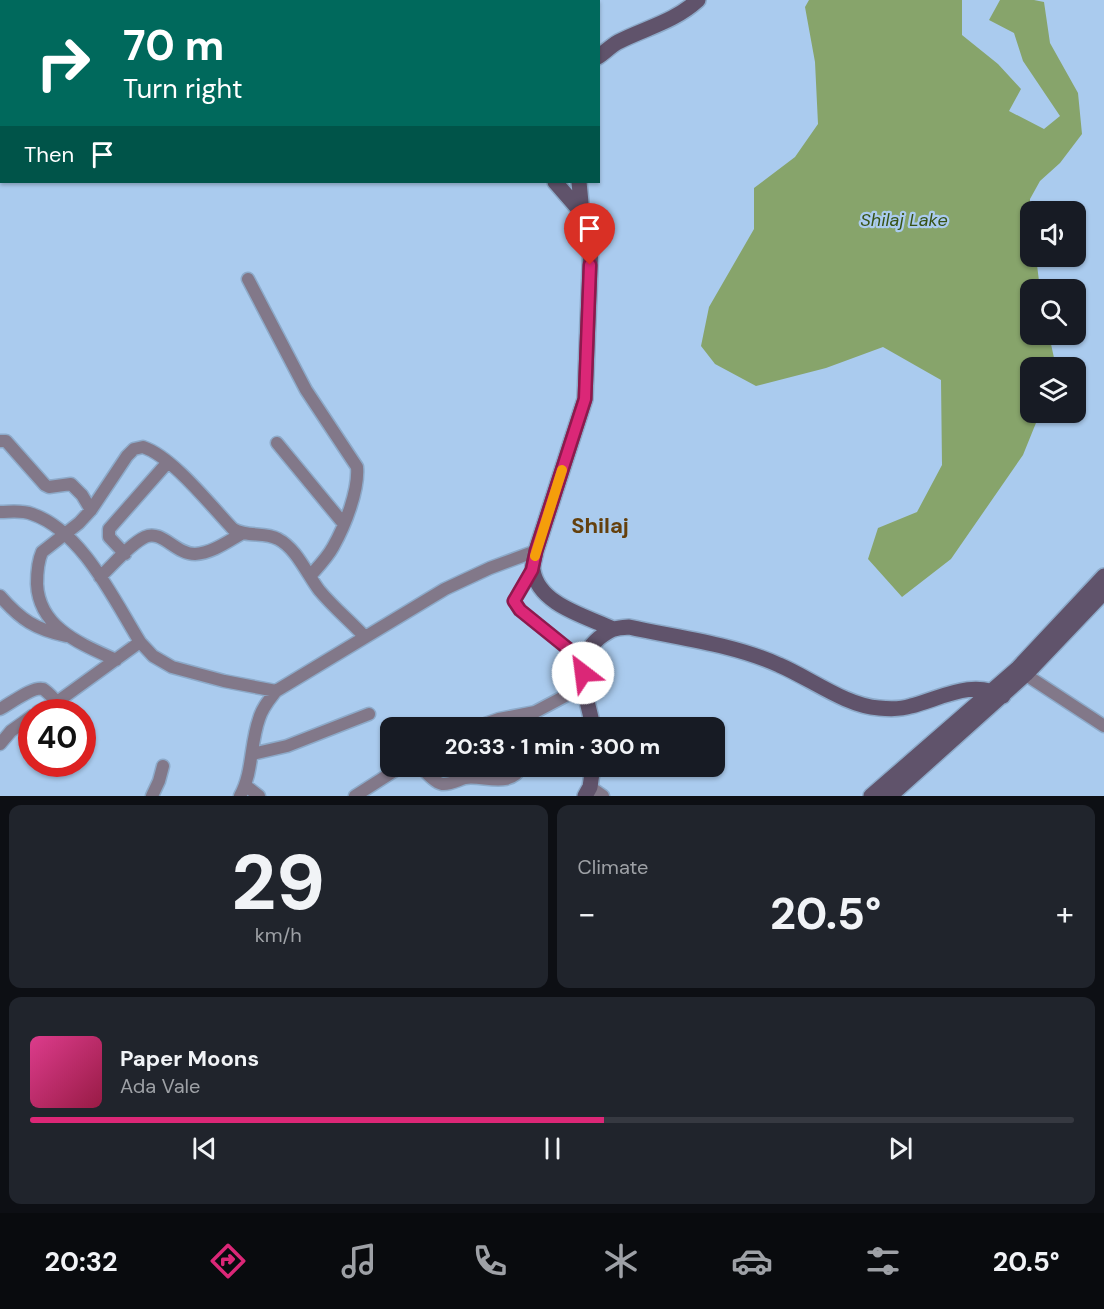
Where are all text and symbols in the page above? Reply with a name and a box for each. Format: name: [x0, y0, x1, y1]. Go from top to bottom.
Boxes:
text: 70 m: [123, 18, 224, 73]
icon: right: [24, 24, 102, 102]
text: Turn right: [123, 71, 243, 106]
icon: arrive: [86, 138, 119, 171]
text: Then: [24, 140, 74, 169]
map controls: [1020, 201, 1086, 423]
button: sound: [1020, 201, 1086, 267]
pin: [564, 203, 615, 265]
water label: Shilaj Lake: [860, 208, 948, 232]
icon: arrive: [573, 212, 606, 245]
button: search: [1020, 279, 1086, 345]
button: layers: [1020, 357, 1086, 423]
district label: Shilaj: [571, 511, 629, 540]
position arrow: [551, 641, 615, 705]
speed limit sign: 40: [18, 699, 96, 777]
text: 20:33 · 1 min · 300 m: [445, 732, 660, 761]
text: 29: [231, 832, 325, 933]
text: Climate: [578, 854, 648, 880]
text: 20.5°: [770, 884, 881, 943]
text: −: [578, 892, 596, 935]
text: +: [1056, 892, 1074, 935]
text: km/h: [255, 922, 302, 948]
text: Paper Moons: [120, 1044, 259, 1073]
text: Ada Vale: [120, 1073, 200, 1099]
icon: previous: [188, 1132, 221, 1165]
icon: pause: [536, 1132, 569, 1165]
icon: next: [884, 1132, 917, 1165]
icon: directions: [207, 1240, 249, 1282]
icon: music: [338, 1240, 380, 1282]
icon: phone: [469, 1240, 511, 1282]
icon: climate: [600, 1240, 642, 1282]
icon: car: [731, 1240, 773, 1282]
icon: filters: [862, 1240, 904, 1282]
text: 20:32: [45, 1244, 118, 1279]
text: 20.5°: [993, 1244, 1060, 1279]

